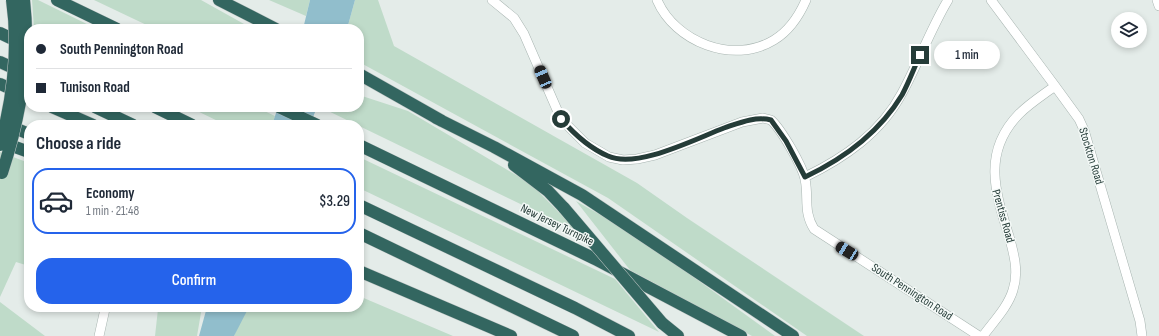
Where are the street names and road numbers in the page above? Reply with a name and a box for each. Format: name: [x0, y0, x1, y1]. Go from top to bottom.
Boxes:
street label: Stockton Road: [1075, 126, 1107, 186]
street label: Prentiss Road: [988, 188, 1018, 244]
street label: New Jersey Turnpike: [518, 201, 596, 249]
street label: South Pennington Road: [869, 260, 955, 324]

